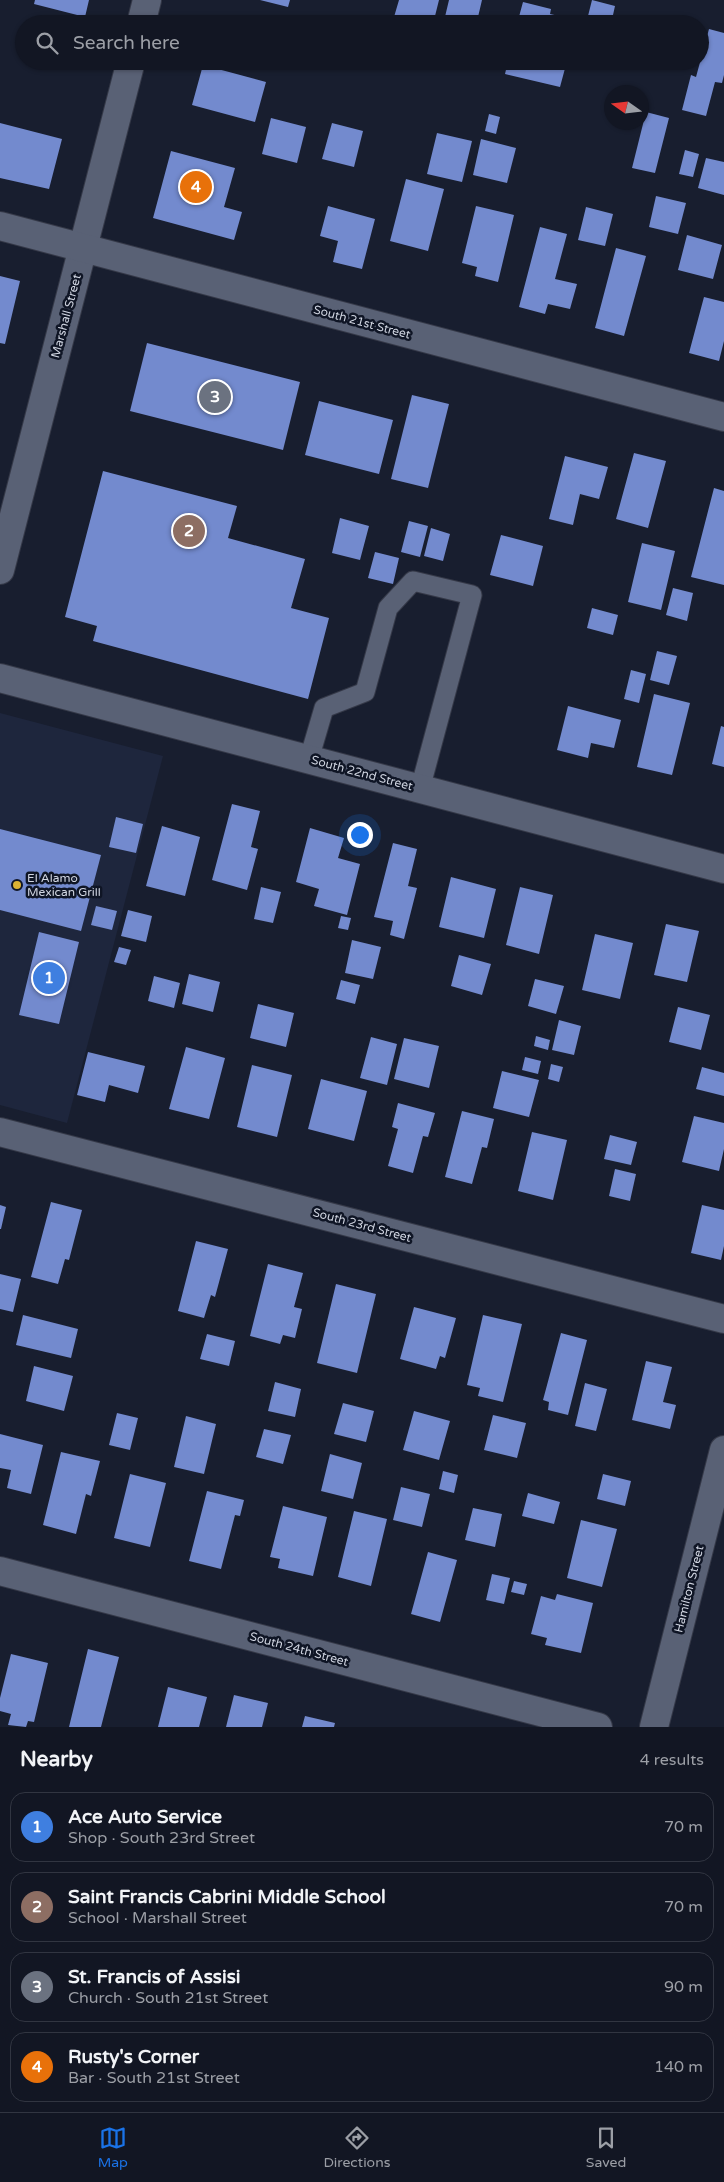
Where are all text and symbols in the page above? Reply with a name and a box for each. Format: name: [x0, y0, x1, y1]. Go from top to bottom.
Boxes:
search box: [15, 15, 709, 70]
icon: search: [33, 29, 61, 57]
text: Search here: [73, 32, 180, 54]
north arrow: [604, 85, 649, 130]
pin: 4: [180, 168, 212, 206]
street label: Marshall Street: [48, 272, 84, 359]
street label: South 21st Street: [312, 302, 412, 342]
pin: 3: [199, 378, 231, 416]
pin: 2: [173, 512, 205, 550]
street label: South 22nd Street: [310, 753, 415, 793]
your location: [347, 822, 373, 848]
place label: El Alamo Mexican Grill: [27, 871, 101, 899]
marker: El Alamo Mexican Grill: [11, 879, 23, 891]
pin: 1: [33, 959, 65, 997]
street label: South 23rd Street: [311, 1205, 413, 1245]
street label: Hamilton Street: [671, 1544, 707, 1634]
street label: South 24th Street: [248, 1629, 350, 1669]
text: Nearby: [20, 1747, 93, 1772]
text: 4 results: [640, 1750, 704, 1770]
text: Ace Auto Service: [68, 1806, 222, 1828]
text: 1: [32, 1817, 42, 1837]
text: 70 m: [664, 1817, 703, 1837]
text: Shop · South 23rd Street: [68, 1828, 255, 1848]
text: Saint Francis Cabrini Middle School: [68, 1886, 386, 1908]
text: 2: [32, 1897, 42, 1917]
text: 70 m: [664, 1897, 703, 1917]
text: School · Marshall Street: [68, 1908, 247, 1928]
text: St. Francis of Assisi: [68, 1966, 241, 1988]
text: 3: [32, 1977, 42, 1997]
text: 90 m: [664, 1977, 703, 1997]
text: Church · South 21st Street: [68, 1988, 268, 2008]
text: Rusty's Corner: [68, 2046, 199, 2068]
text: 4: [32, 2057, 42, 2077]
text: 140 m: [654, 2057, 703, 2077]
text: Bar · South 21st Street: [68, 2068, 240, 2088]
tab: Map: [98, 2124, 128, 2171]
tab: Directions: [323, 2124, 390, 2171]
tab: Saved: [586, 2124, 626, 2171]

